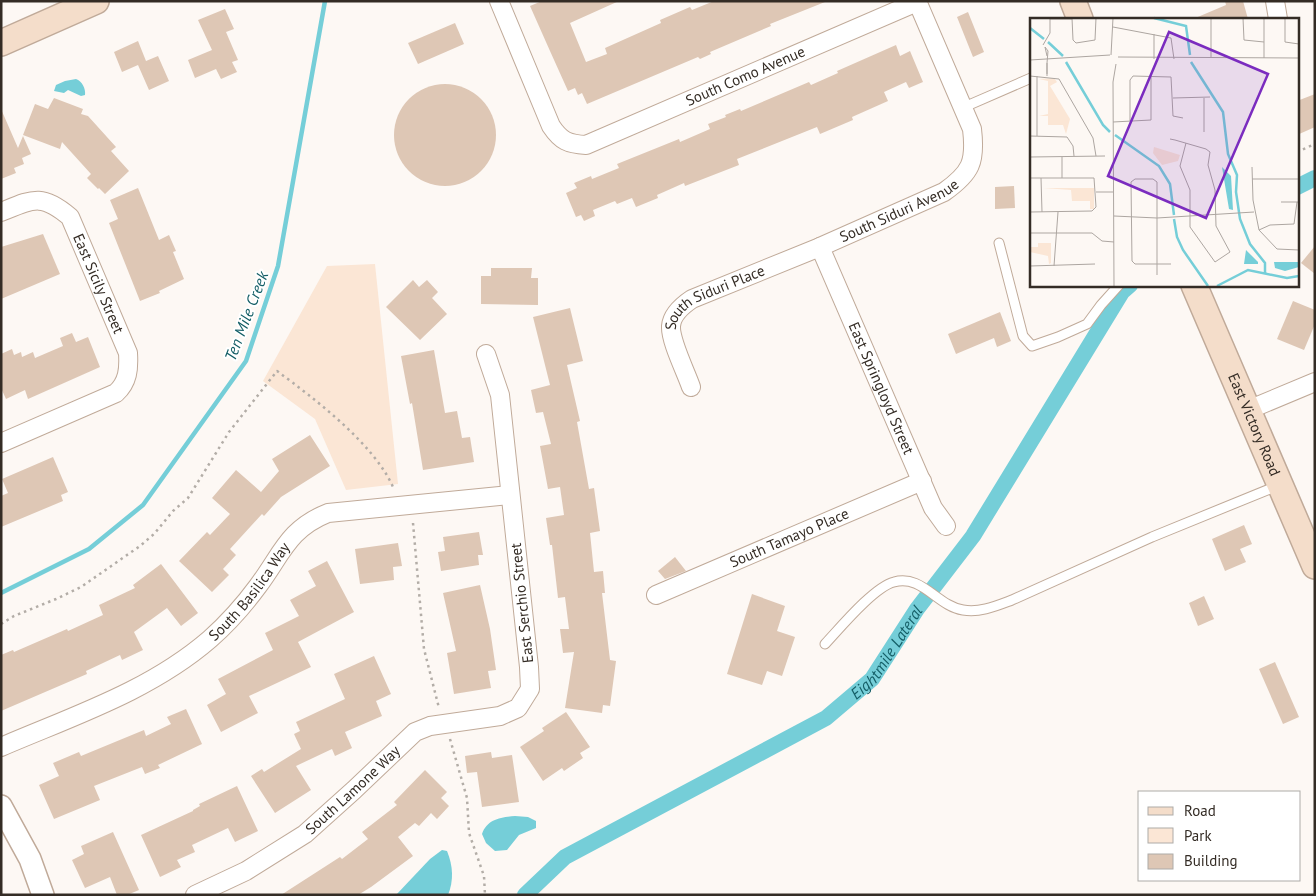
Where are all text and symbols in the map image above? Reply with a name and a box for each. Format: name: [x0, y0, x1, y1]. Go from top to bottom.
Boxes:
inset map: [1030, 18, 1298, 286]
street label: South Como Avenue: [683, 42, 808, 110]
street label: South Siduri Avenue: [836, 175, 962, 246]
street label: East Sicily Street: [69, 231, 129, 336]
street label: South Siduri Place: [661, 260, 767, 331]
water label: Ten Mile Creek: [220, 268, 273, 364]
street label: East Springloyd Street: [845, 319, 919, 457]
street label: East Victory Road: [1224, 370, 1285, 479]
street label: South Tamayo Place: [727, 503, 852, 571]
street label: South Basilica Way: [204, 538, 294, 645]
street label: East Serchio Street: [506, 542, 537, 664]
water label: Eightmile Lateral: [846, 601, 927, 703]
street label: South Lamone Way: [301, 741, 404, 838]
legend: [1138, 791, 1301, 881]
text: Road: [1184, 801, 1216, 820]
text: Park: [1184, 826, 1212, 845]
text: Building: [1184, 851, 1238, 870]

